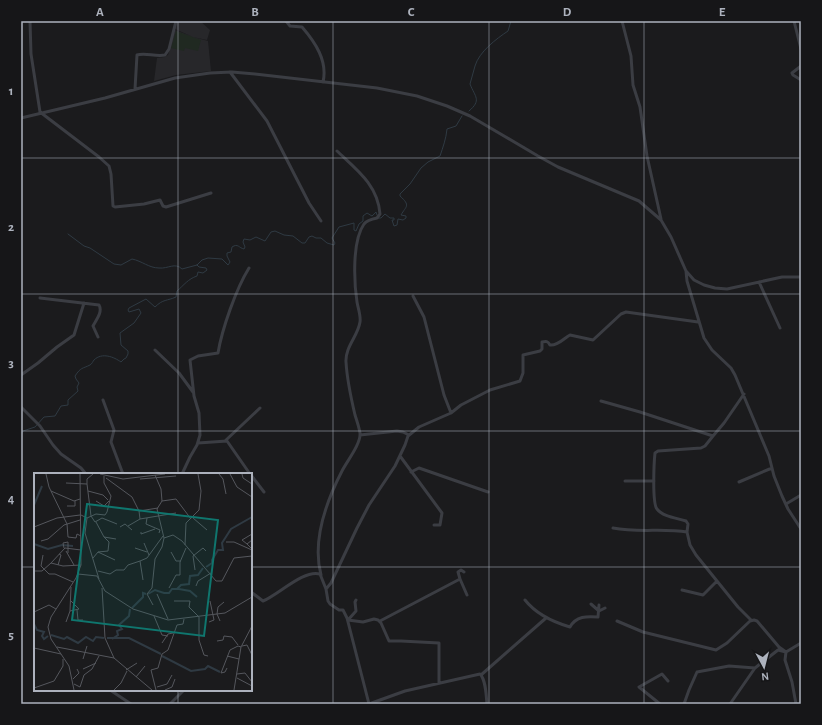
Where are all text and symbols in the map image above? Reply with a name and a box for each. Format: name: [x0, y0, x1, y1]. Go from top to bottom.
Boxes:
text: A: [96, 6, 104, 19]
text: B: [251, 6, 259, 19]
text: C: [408, 6, 415, 19]
text: D: [563, 6, 572, 19]
text: E: [719, 6, 726, 19]
text: 1: [9, 85, 13, 98]
text: 2: [8, 221, 14, 234]
text: 3: [8, 357, 14, 370]
inset map: [34, 473, 252, 691]
text: 4: [8, 493, 15, 506]
text: 5: [8, 629, 14, 642]
north arrow: [744, 647, 784, 687]
text: N: [761, 671, 770, 682]

